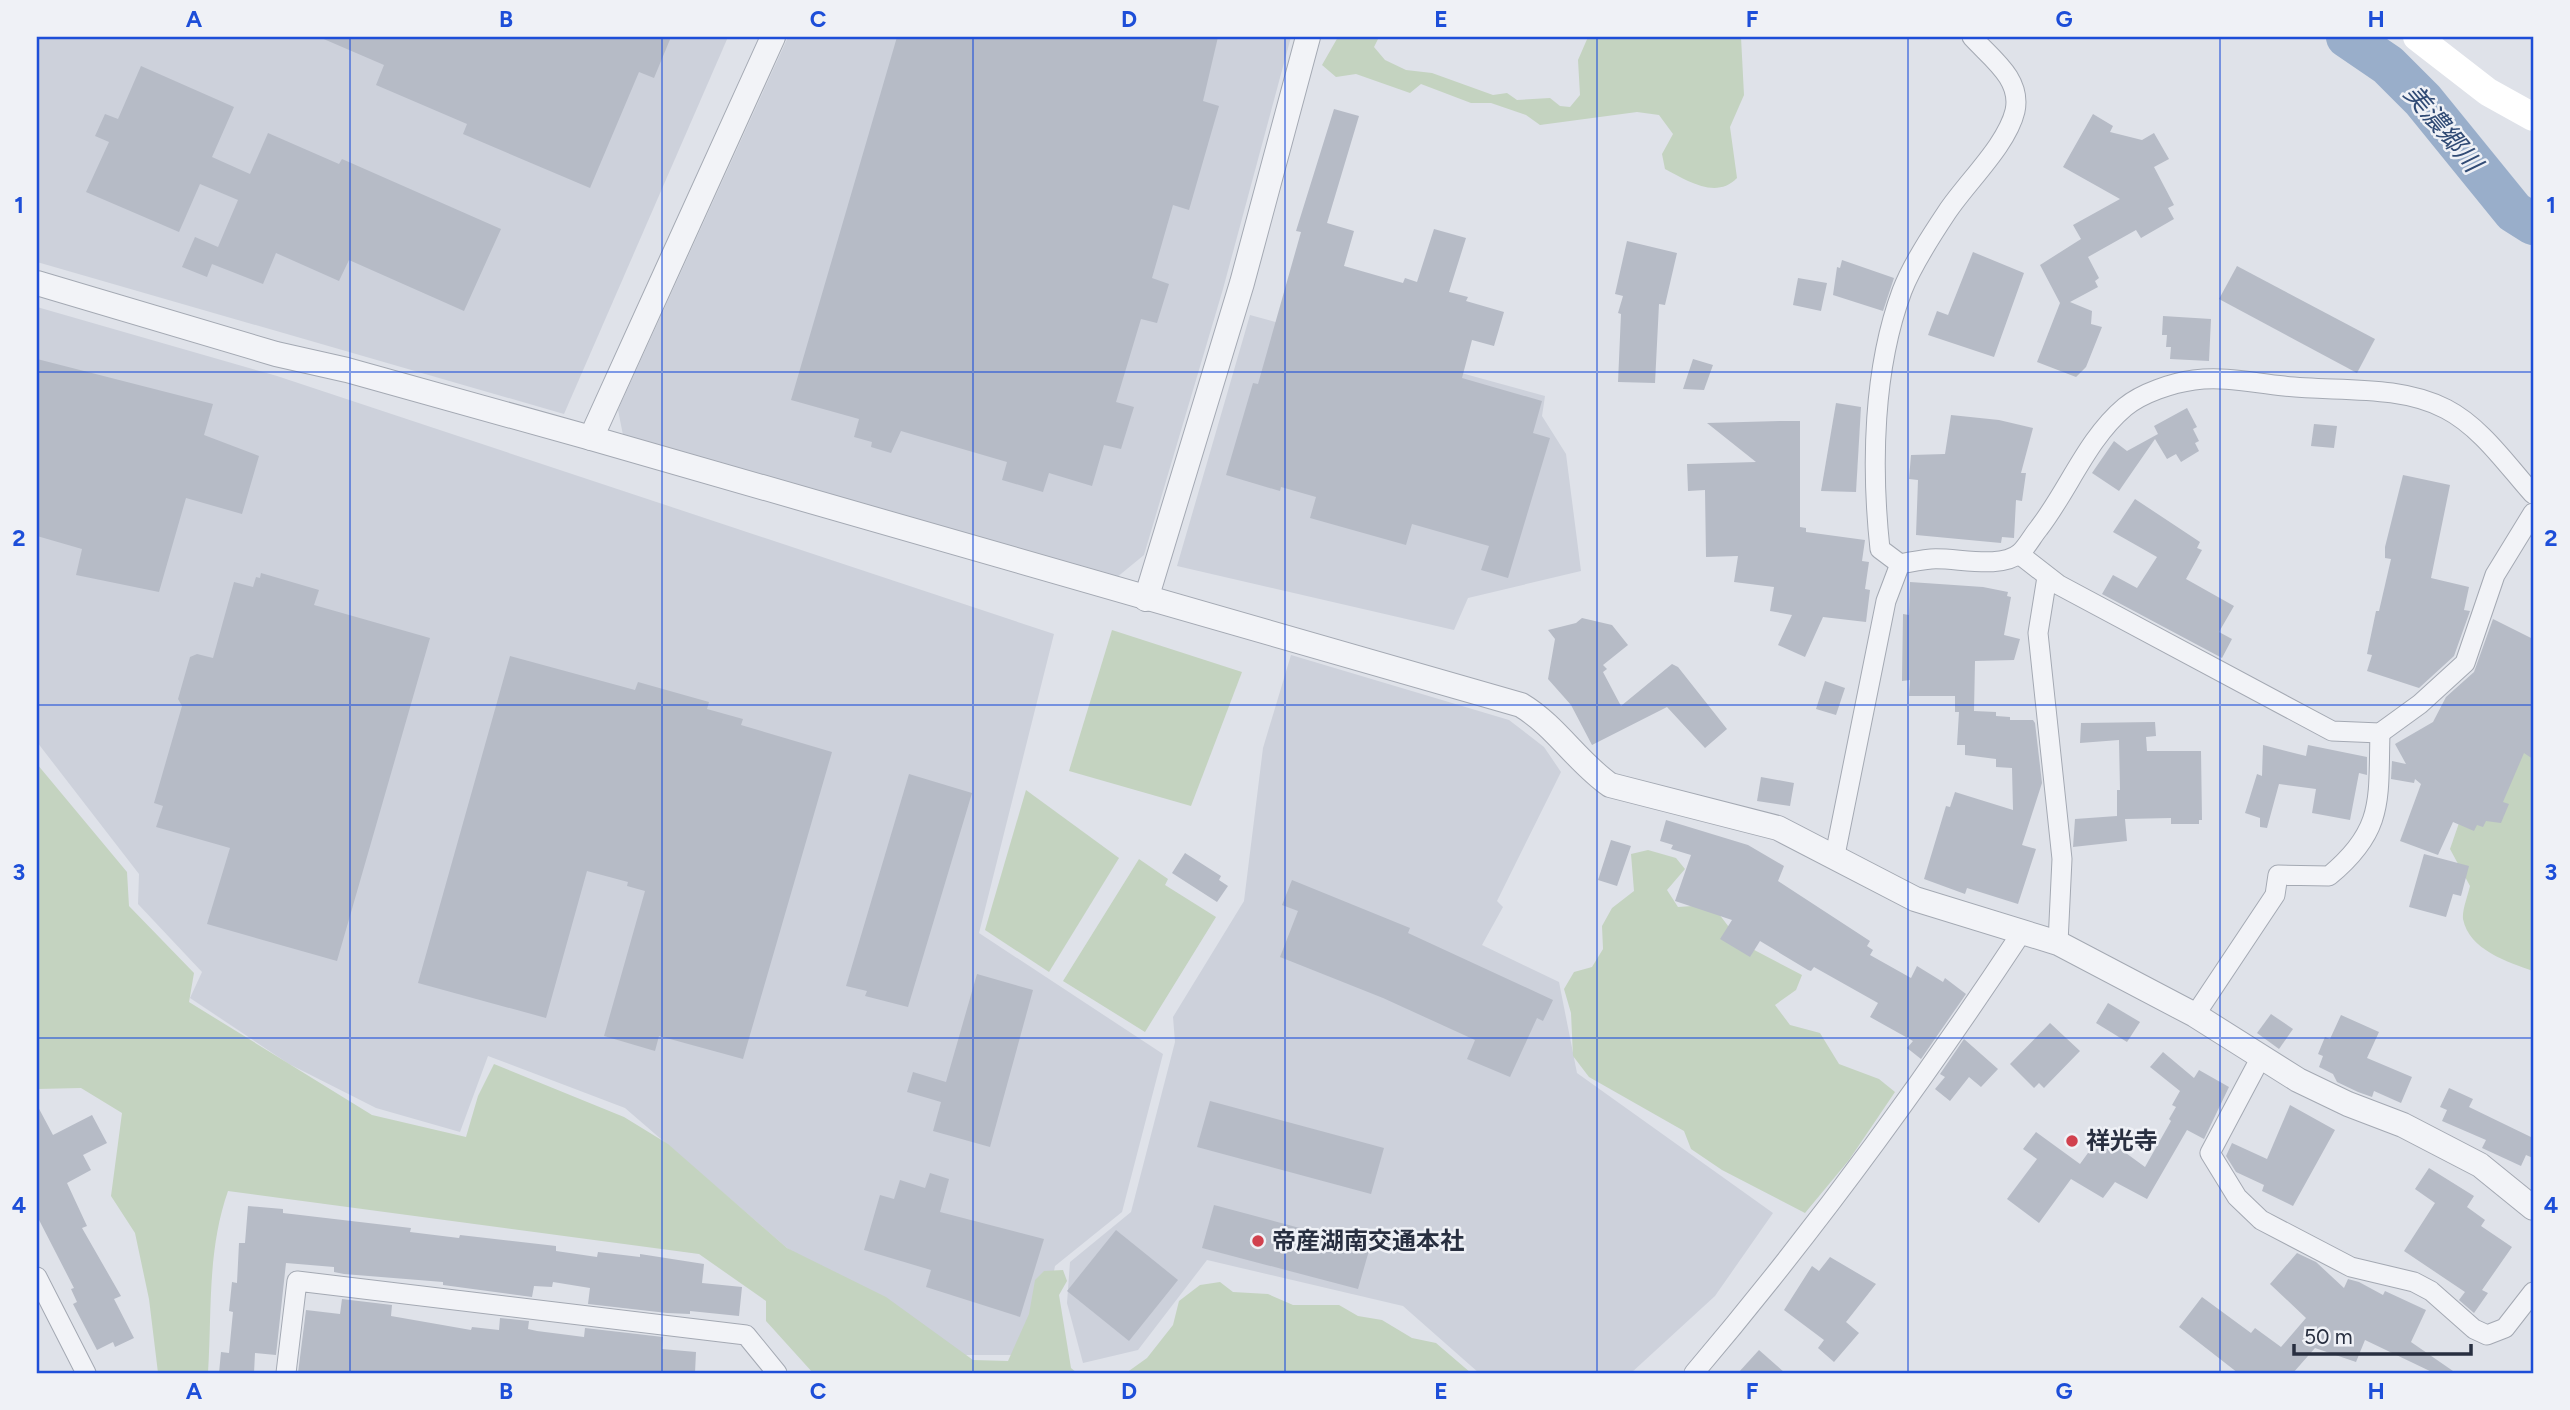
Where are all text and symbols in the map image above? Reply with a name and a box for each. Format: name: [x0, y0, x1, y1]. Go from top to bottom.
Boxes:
text: A: [186, 5, 203, 33]
text: B: [499, 5, 513, 33]
text: C: [810, 5, 827, 33]
text: D: [1121, 5, 1137, 33]
text: E: [1434, 5, 1448, 33]
text: F: [1746, 5, 1759, 33]
text: G: [2055, 5, 2073, 33]
text: H: [2367, 5, 2385, 33]
water label: 美濃郷川: [2397, 78, 2491, 180]
text: 1: [14, 191, 24, 219]
text: 1: [2546, 191, 2556, 219]
text: 2: [12, 524, 26, 552]
text: 2: [2544, 524, 2558, 552]
text: 3: [13, 858, 25, 886]
text: 3: [2545, 858, 2557, 886]
place label: 祥光寺: [2086, 1126, 2158, 1155]
marker: 祥光寺: [2064, 1133, 2080, 1149]
text: 4: [12, 1191, 26, 1219]
text: 4: [2544, 1191, 2558, 1219]
place label: 帝産湖南交通本社: [1272, 1226, 1464, 1255]
marker: 帝産湖南交通本社: [1250, 1233, 1266, 1249]
scale bar: [2294, 1312, 2470, 1356]
text: 50 m: [2304, 1324, 2353, 1349]
text: A: [186, 1377, 203, 1405]
text: B: [499, 1377, 513, 1405]
text: C: [810, 1377, 827, 1405]
text: D: [1121, 1377, 1137, 1405]
text: E: [1434, 1377, 1448, 1405]
text: F: [1746, 1377, 1759, 1405]
text: G: [2055, 1377, 2073, 1405]
text: H: [2367, 1377, 2385, 1405]

